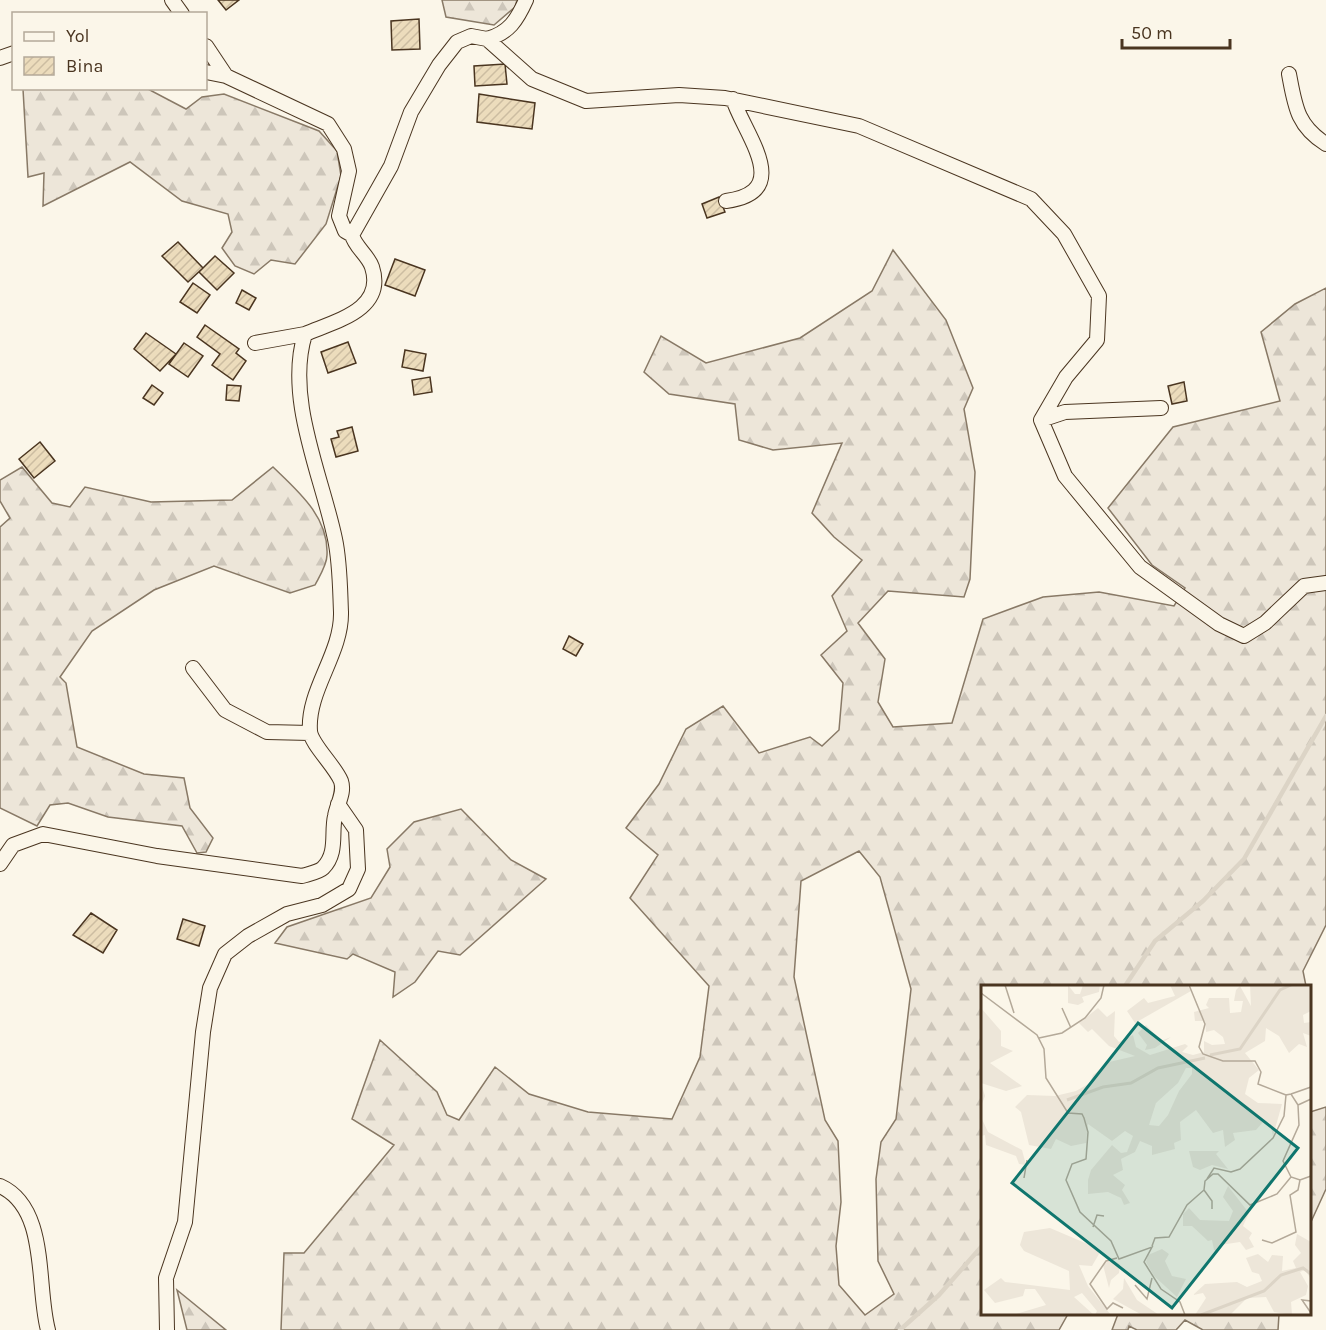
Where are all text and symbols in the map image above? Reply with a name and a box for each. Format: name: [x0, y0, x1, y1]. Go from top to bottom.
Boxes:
legend: [12, 12, 207, 90]
scale bar: [1122, 12, 1230, 50]
text: 50 m: [1131, 22, 1173, 44]
text: Yol: [66, 25, 90, 47]
text: Bina: [66, 55, 103, 77]
inset map: [981, 985, 1311, 1315]

